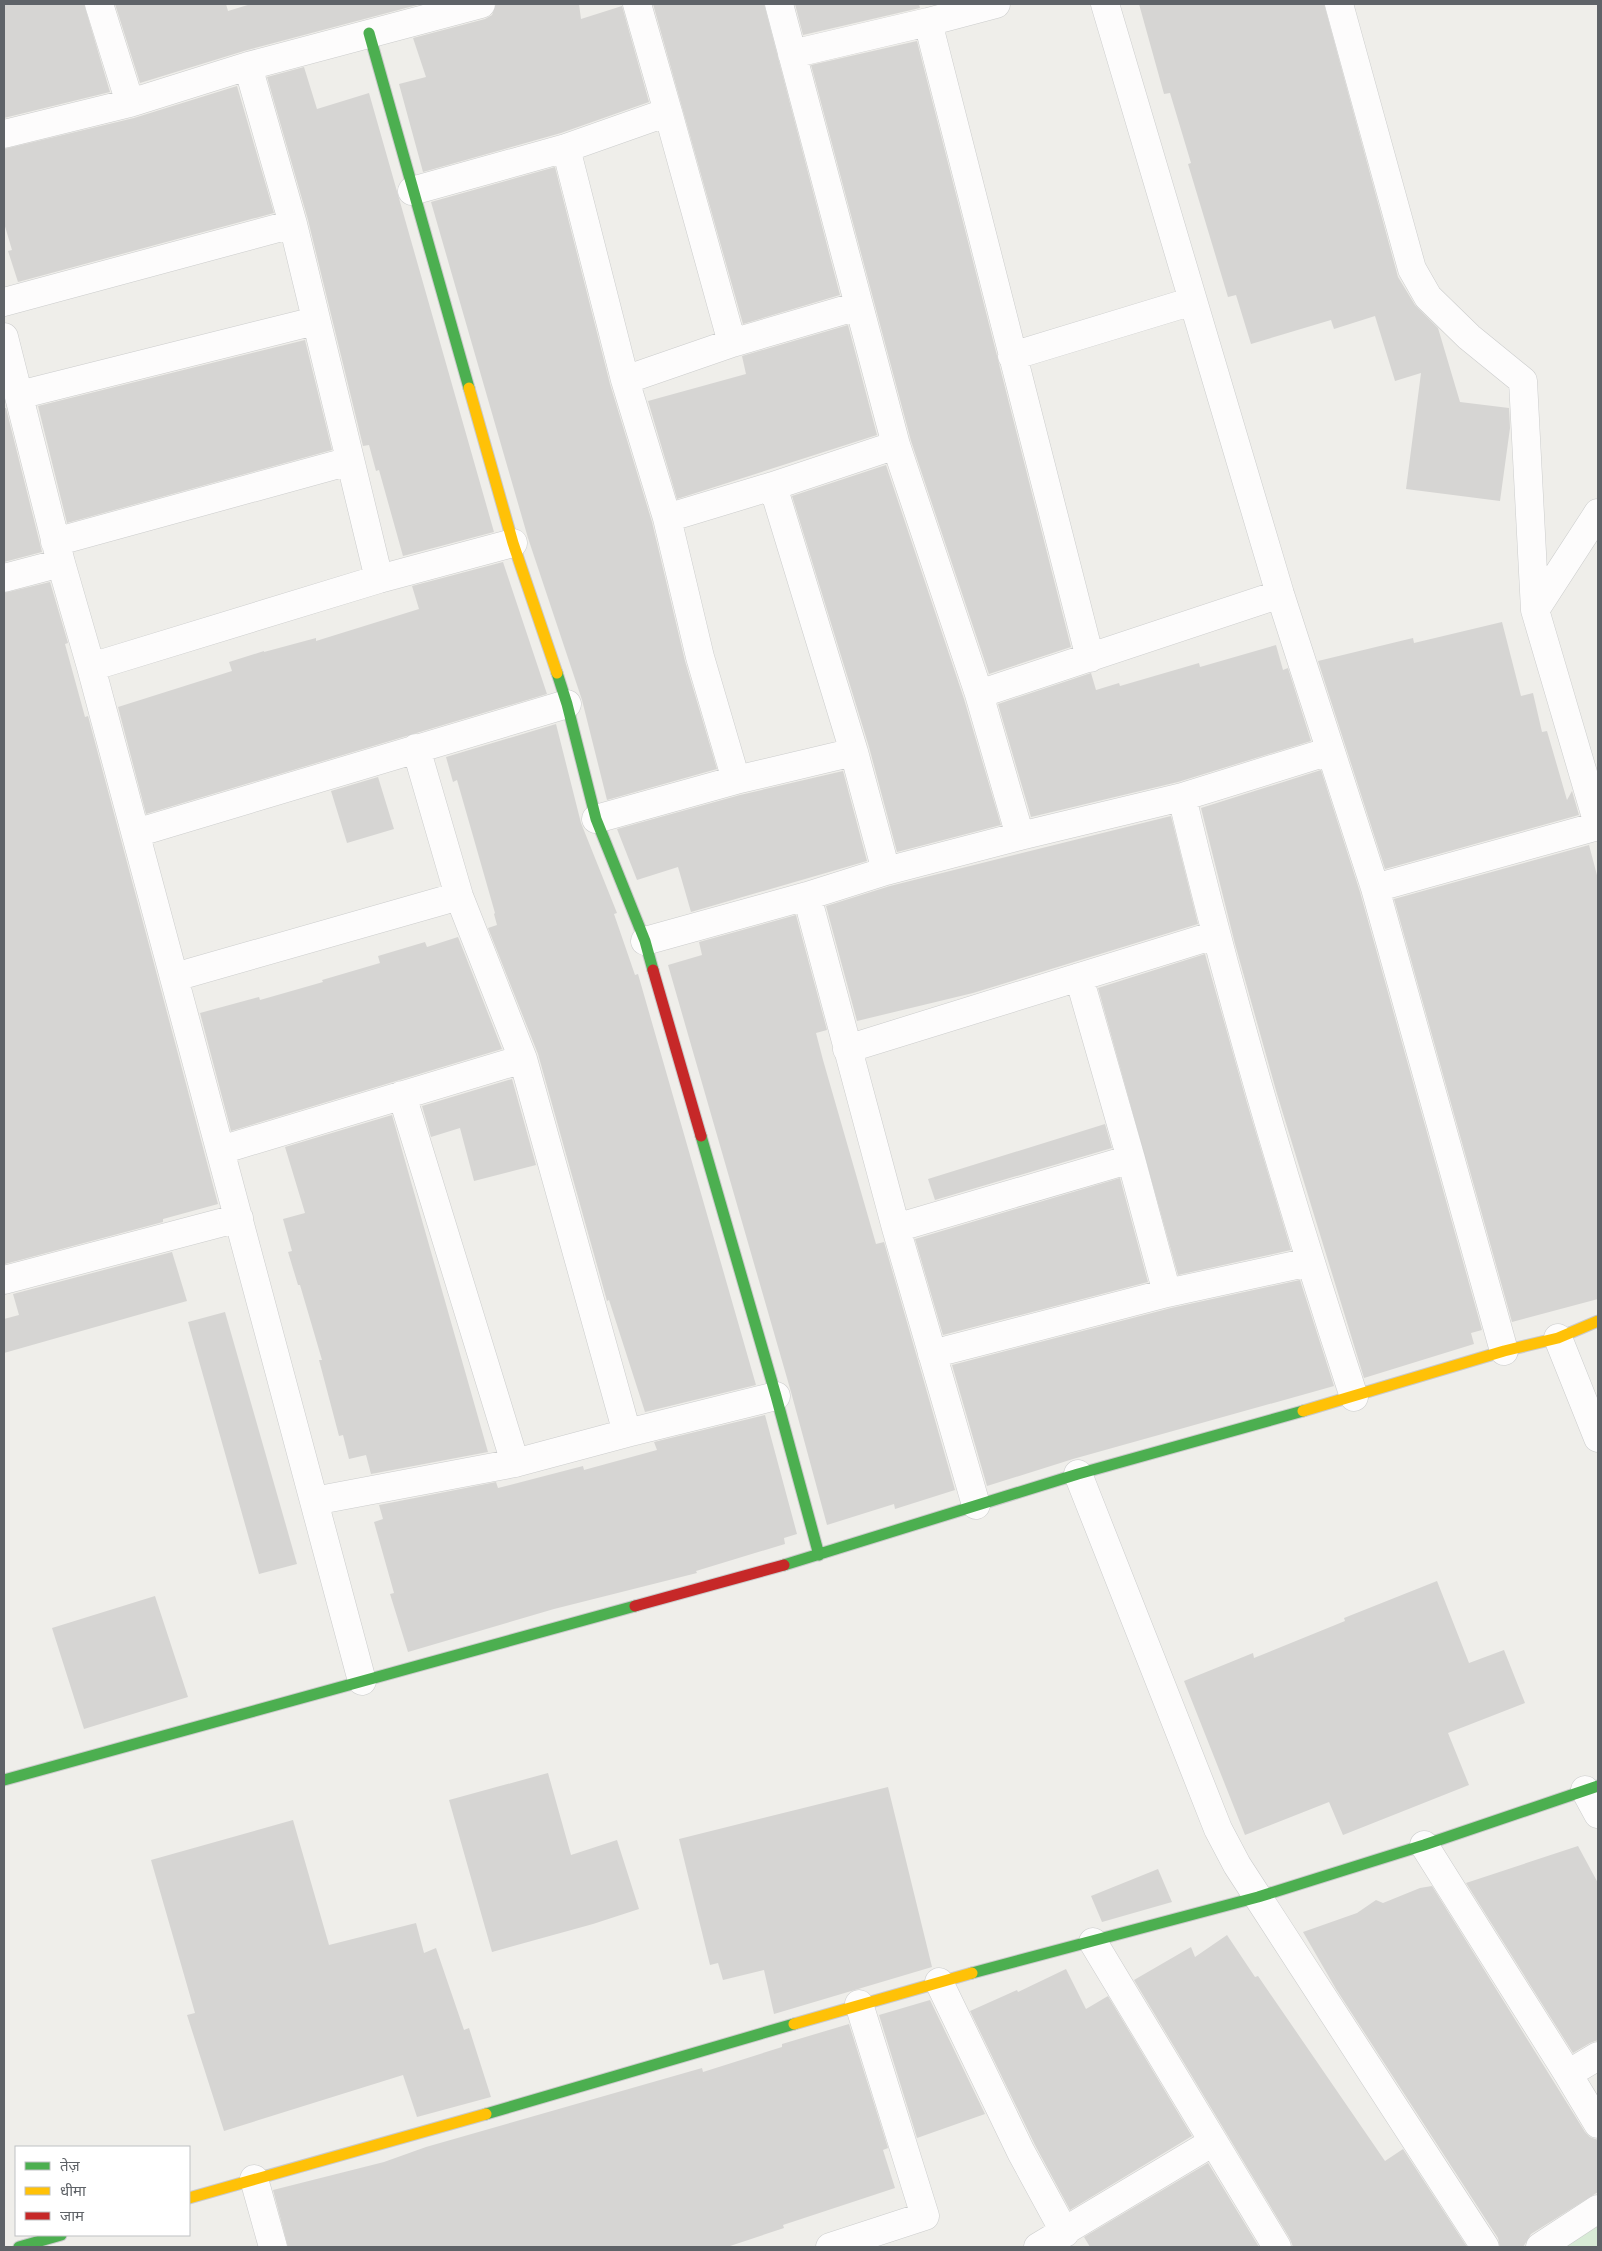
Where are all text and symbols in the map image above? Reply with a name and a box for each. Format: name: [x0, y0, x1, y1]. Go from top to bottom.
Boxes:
legend: [15, 2146, 190, 2236]
text: तेज़: [60, 2156, 81, 2174]
text: धीमा: [60, 2181, 87, 2199]
text: जाम: [60, 2206, 85, 2224]

